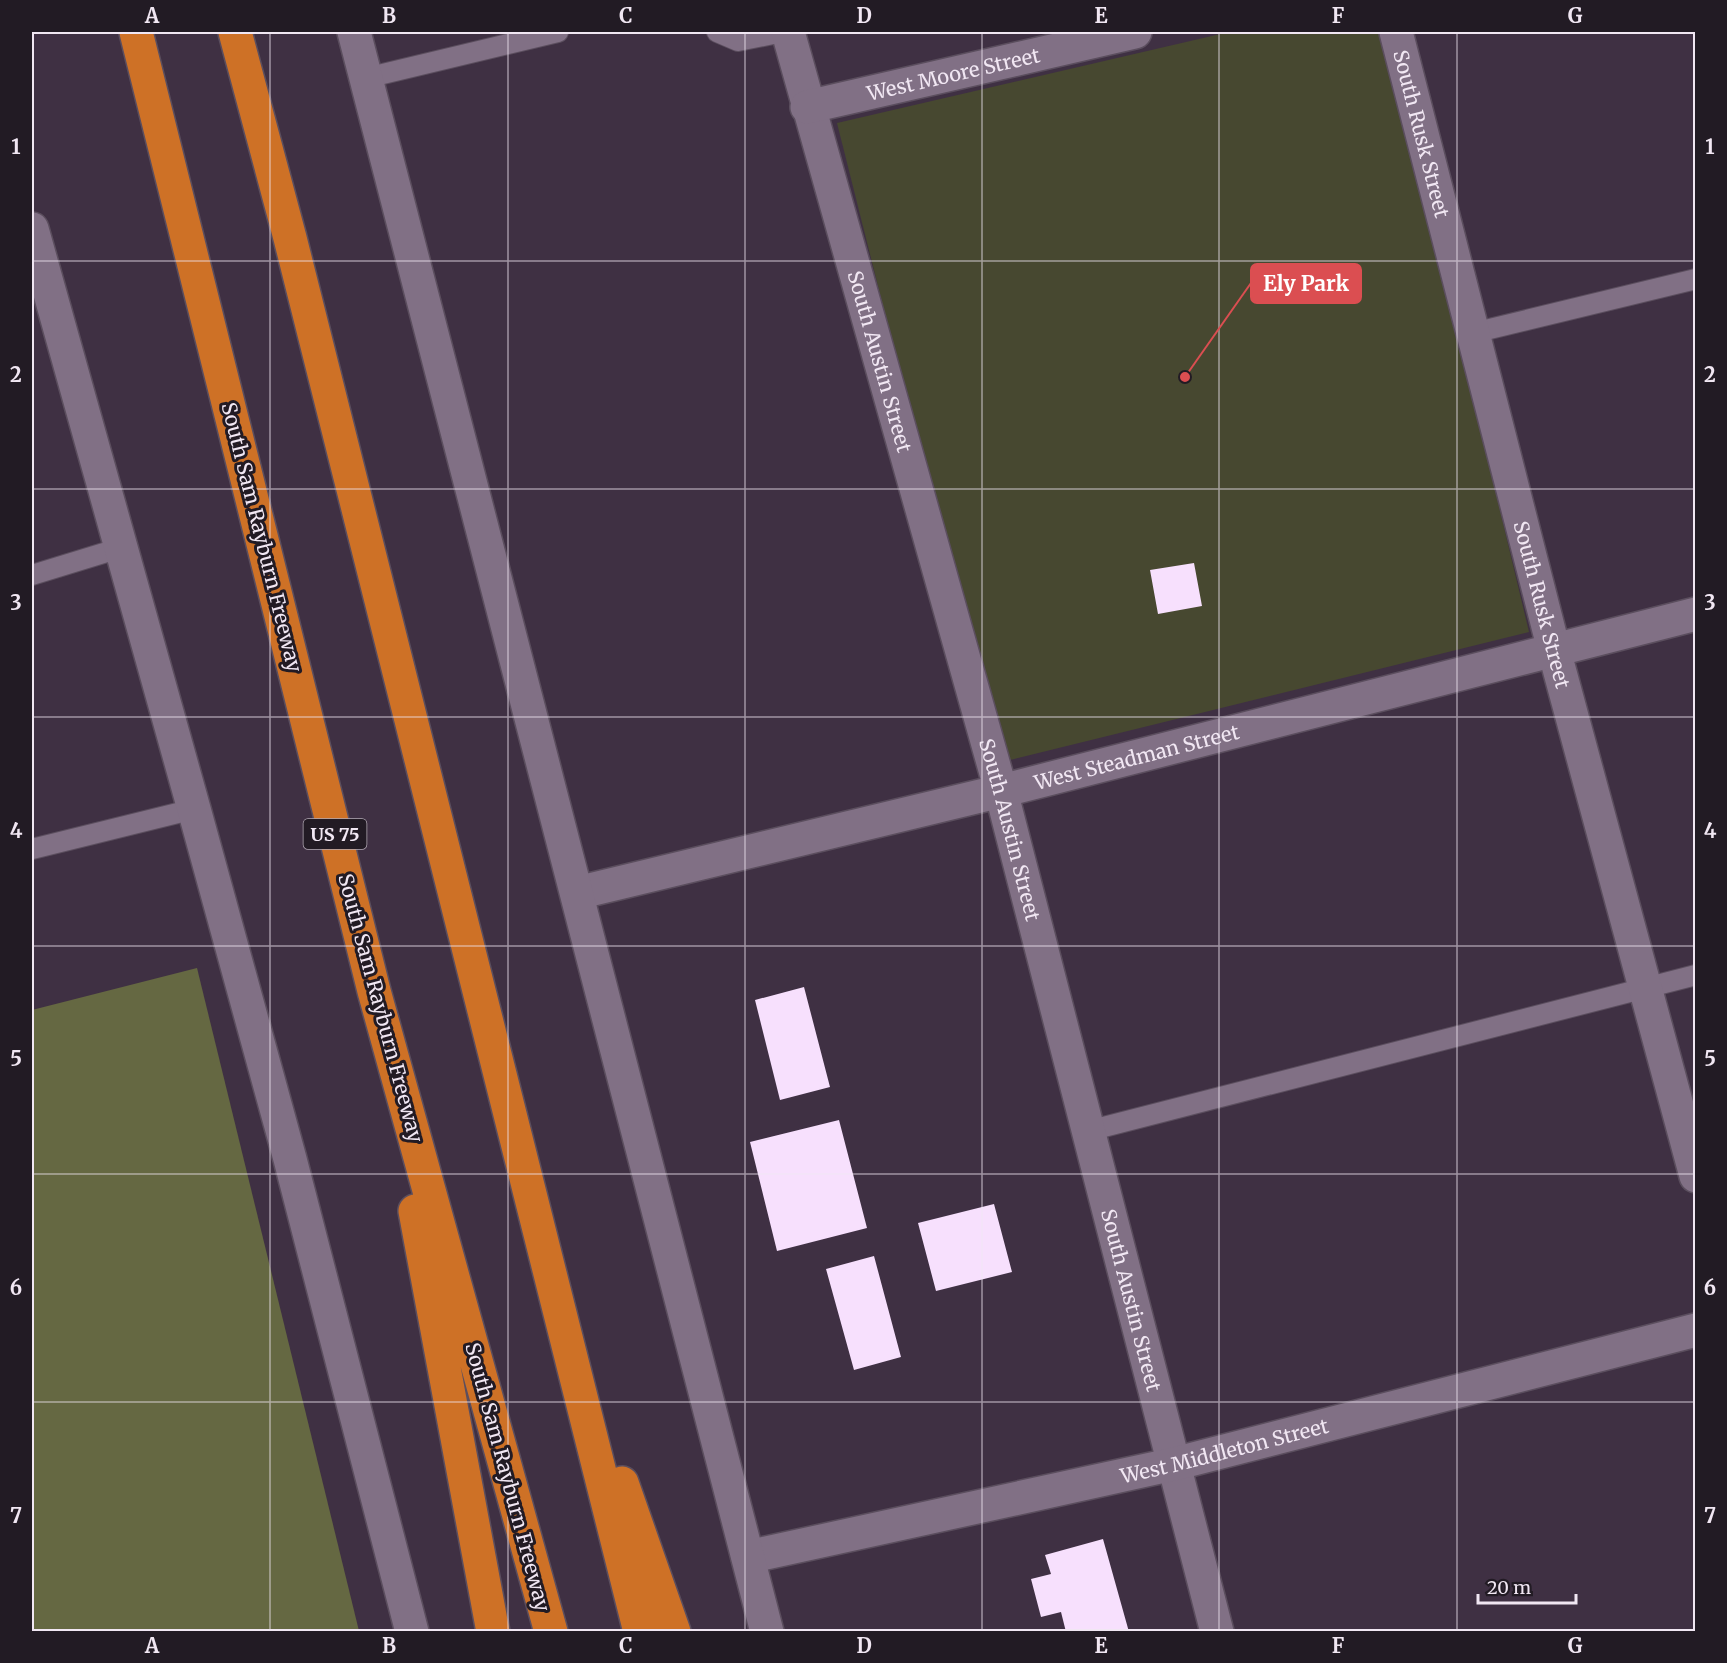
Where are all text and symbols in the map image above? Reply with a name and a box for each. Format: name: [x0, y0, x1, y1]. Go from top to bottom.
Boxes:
text: A: [144, 3, 160, 28]
text: B: [382, 3, 396, 28]
text: C: [619, 3, 633, 28]
text: D: [856, 3, 872, 28]
text: E: [1094, 3, 1108, 28]
text: F: [1332, 3, 1345, 28]
text: G: [1568, 3, 1583, 28]
street label: West Moore Street: [863, 42, 1042, 106]
street label: South Rusk Street: [1389, 47, 1455, 220]
text: 1: [11, 134, 21, 159]
text: 1: [1705, 134, 1715, 159]
callout: Ely Park: [1251, 264, 1361, 303]
street label: South Austin Street: [843, 268, 918, 455]
text: Ely Park: [1263, 270, 1349, 297]
text: 2: [10, 362, 22, 387]
text: 2: [1704, 362, 1716, 387]
street label: South Sam Rayburn Freeway: [216, 400, 308, 675]
street label: South Rusk Street: [1509, 518, 1576, 691]
text: 3: [10, 590, 22, 615]
text: 3: [1704, 590, 1716, 615]
street label: West Steadman Street: [1031, 718, 1242, 795]
street label: South Austin Street: [974, 736, 1046, 924]
text: 4: [10, 818, 23, 843]
text: 4: [1704, 818, 1717, 843]
road number: US 75: [304, 819, 366, 849]
street label: South Sam Rayburn Freeway: [333, 871, 429, 1145]
text: 5: [10, 1046, 22, 1071]
text: 5: [1704, 1046, 1716, 1071]
street label: South Austin Street: [1096, 1206, 1167, 1394]
text: 6: [10, 1275, 22, 1300]
text: 6: [1704, 1275, 1716, 1300]
street label: South Sam Rayburn Freeway: [460, 1340, 556, 1614]
street label: West Middleton Street: [1117, 1412, 1331, 1488]
text: 7: [10, 1503, 22, 1528]
text: 7: [1704, 1503, 1716, 1528]
scale bar: [1478, 1567, 1576, 1605]
text: 20 m: [1487, 1576, 1531, 1599]
text: A: [144, 1633, 160, 1658]
text: B: [382, 1633, 396, 1658]
text: C: [619, 1633, 633, 1658]
text: D: [856, 1633, 872, 1658]
text: E: [1094, 1633, 1108, 1658]
text: F: [1332, 1633, 1345, 1658]
text: G: [1568, 1633, 1583, 1658]

